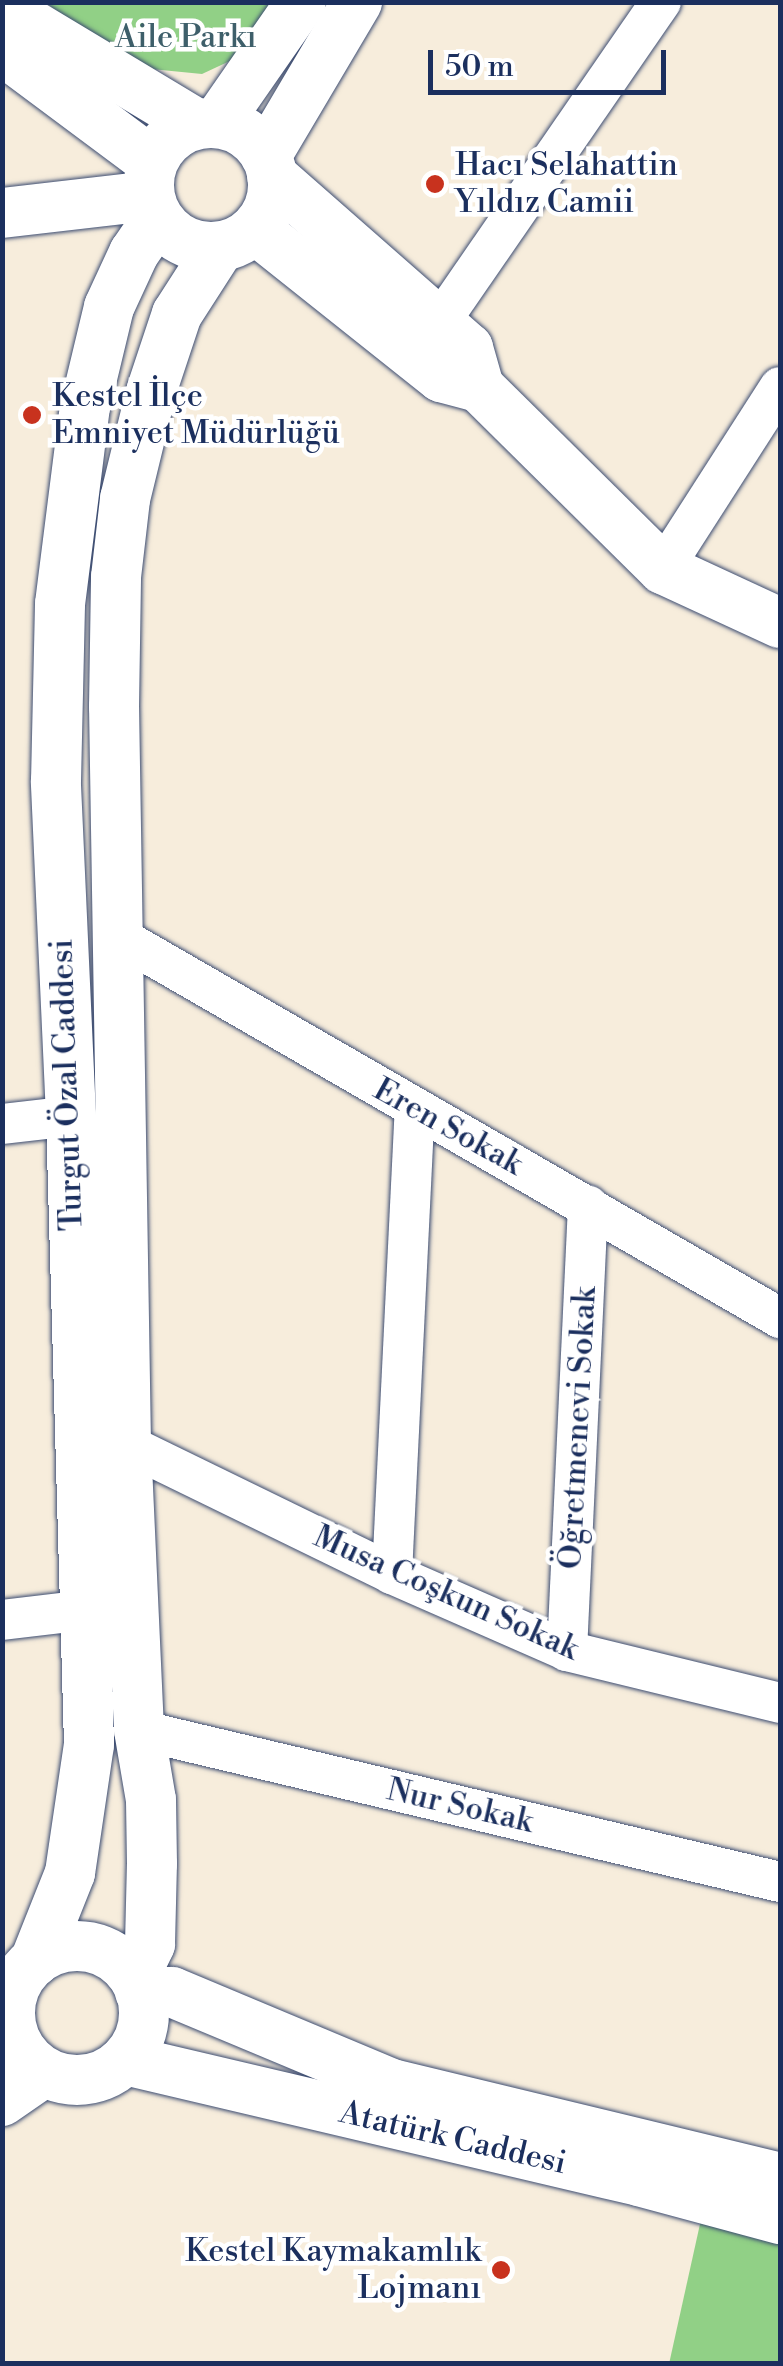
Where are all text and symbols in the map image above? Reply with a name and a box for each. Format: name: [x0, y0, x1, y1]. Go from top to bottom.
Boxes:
park label: Aile Parkı: [115, 18, 257, 56]
scale bar: [433, 30, 670, 92]
text: 50 m: [445, 48, 514, 86]
place label: Hacı Selahattin Yıldız Camii: [455, 147, 678, 222]
marker: Hacı Selahattin Yıldız Camii: [424, 173, 446, 195]
place label: Kestel İlçe Emniyet Müdürlüğü: [52, 378, 340, 453]
marker: Kestel İlçe Emniyet Müdürlüğü: [21, 404, 43, 426]
street label: Turgut Özal Caddesi: [43, 938, 91, 1232]
street label: Eren Sokak: [367, 1070, 529, 1184]
street label: Öğretmenevi Sokak: [551, 1286, 605, 1570]
street label: Musa Coşkun Sokak: [308, 1517, 584, 1669]
street label: Nur Sokak: [383, 1771, 537, 1841]
street label: Atatürk Caddesi: [336, 2093, 570, 2183]
place label: Kestel Kaymakamlık Lojmanı: [185, 2233, 481, 2308]
marker: Kestel Kaymakamlık Lojmanı: [490, 2259, 512, 2281]

